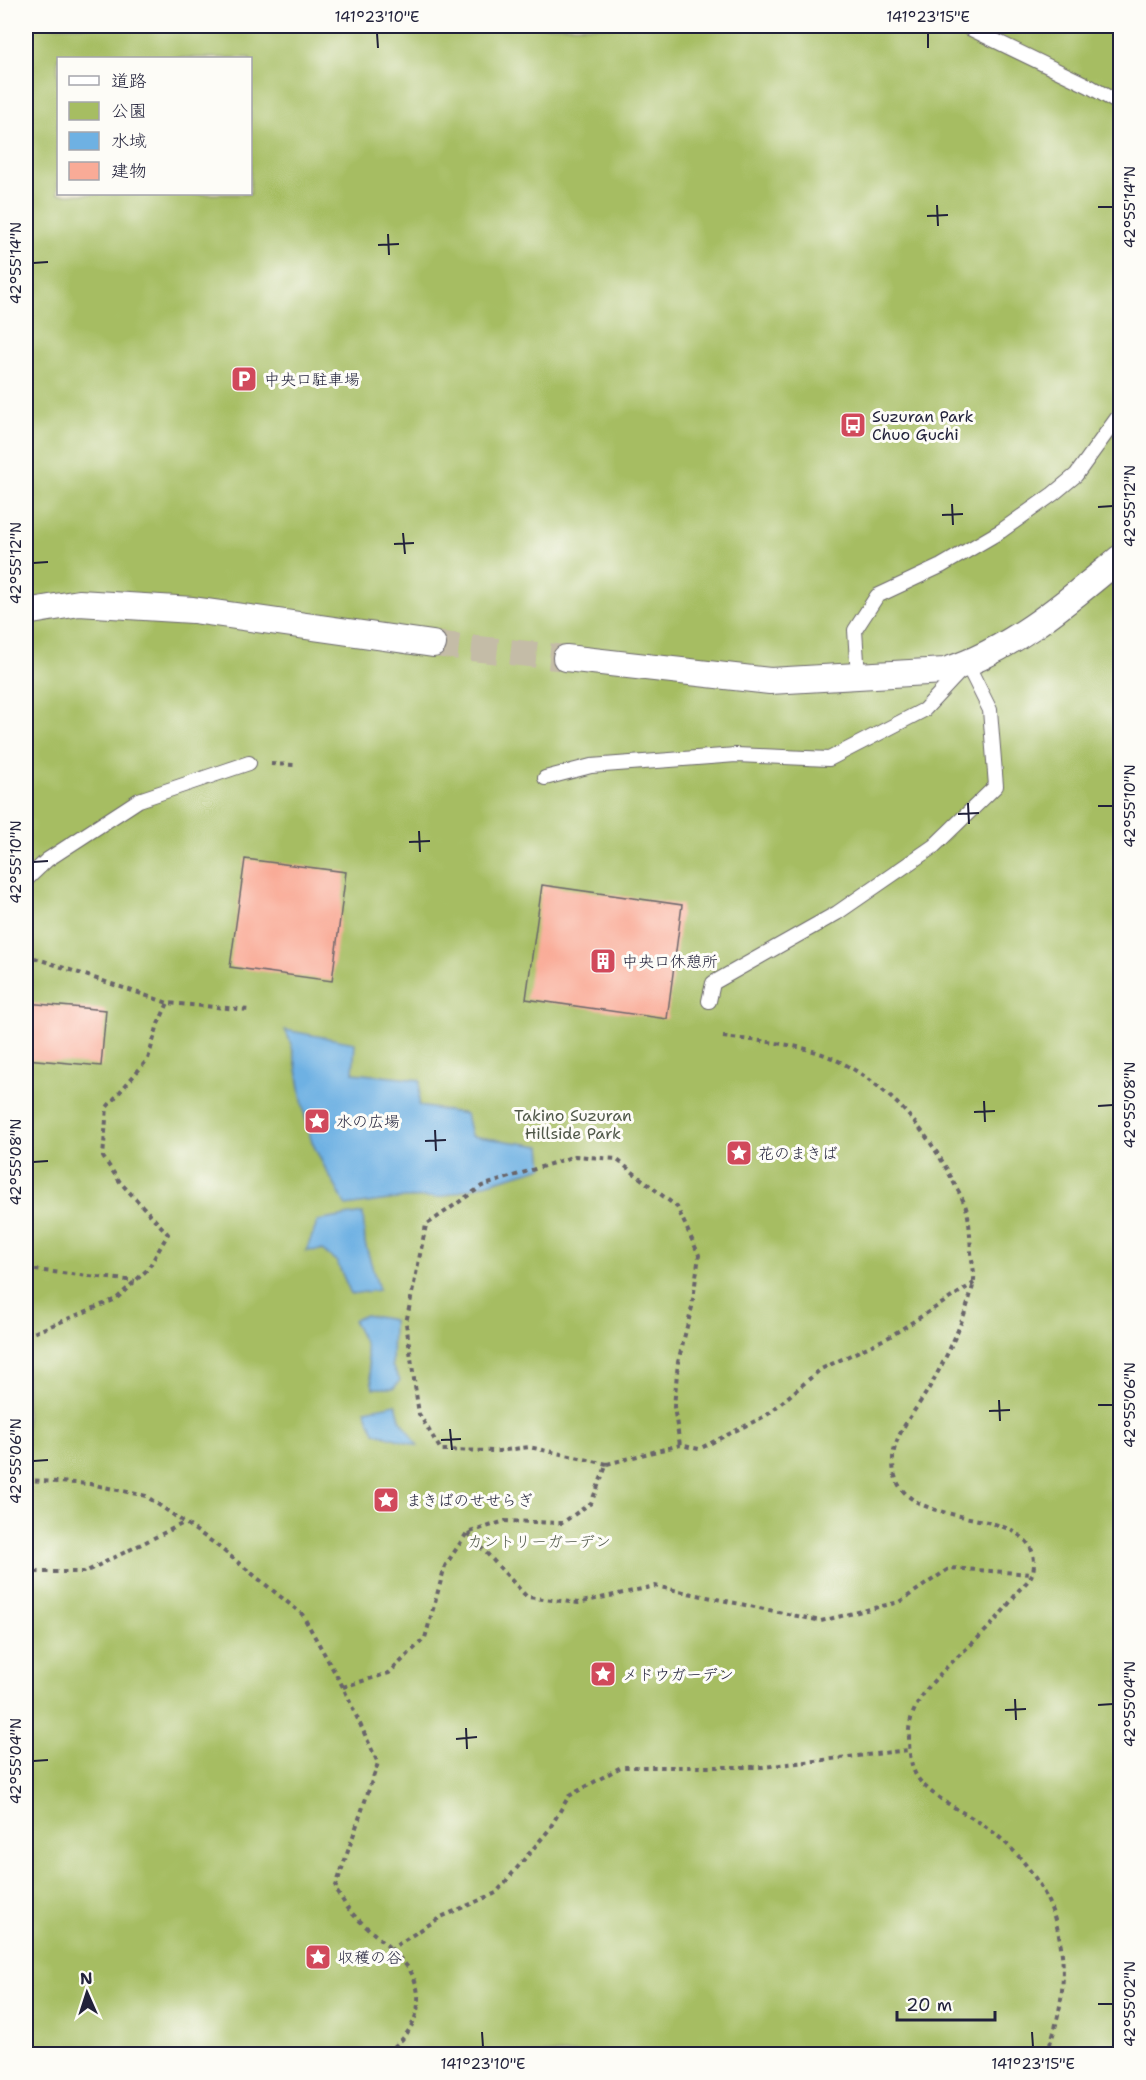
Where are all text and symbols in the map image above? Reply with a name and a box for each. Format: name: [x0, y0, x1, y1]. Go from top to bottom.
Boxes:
text: 141°23'10"E: [335, 7, 419, 27]
text: 141°23'15"E: [886, 7, 970, 27]
legend: [57, 57, 252, 195]
text: 道路: [111, 69, 147, 93]
text: 公園: [111, 99, 147, 123]
text: 水域: [111, 129, 147, 153]
text: 建物: [111, 159, 147, 183]
text: 42°55'14"N: [1120, 166, 1140, 248]
text: 42°55'14"N: [6, 222, 26, 304]
parking icon: 中央口駐車場: [229, 364, 259, 394]
place label: 中央口駐車場: [264, 369, 360, 390]
place label: Suzuran Park Chuo Guchi: [872, 406, 974, 445]
bus stop icon: Suzuran Park Chuo Guchi: [838, 410, 868, 440]
text: 42°55'12"N: [1120, 465, 1140, 547]
text: 42°55'12"N: [6, 522, 26, 604]
text: 42°55'10"N: [1120, 764, 1140, 848]
text: 42°55'10"N: [6, 820, 26, 904]
building icon: 中央口休憩所: [588, 946, 618, 976]
place label: 中央口休憩所: [622, 951, 718, 972]
text: 42°55'08"N: [1120, 1062, 1140, 1148]
park label: Takino Suzuran Hillside Park: [514, 1105, 632, 1144]
place icon: 水の広場: [302, 1106, 332, 1136]
place label: 水の広場: [336, 1111, 400, 1132]
text: 42°55'08"N: [6, 1119, 26, 1205]
place icon: 花のまきば: [724, 1138, 754, 1168]
place label: 花のまきば: [758, 1143, 838, 1164]
text: 42°55'06"N: [1120, 1362, 1140, 1448]
text: 42°55'06"N: [6, 1418, 26, 1504]
place icon: まきばのせせらぎ: [371, 1485, 401, 1515]
place label: まきばのせせらぎ: [406, 1490, 533, 1511]
park label: カントリーガーデン: [467, 1531, 611, 1552]
place icon: メドウガーデン: [588, 1659, 618, 1689]
text: 42°55'04"N: [1120, 1661, 1140, 1747]
place label: メドウガーデン: [622, 1664, 734, 1685]
text: 42°55'04"N: [6, 1718, 26, 1804]
place icon: 収穫の谷: [303, 1942, 333, 1972]
place label: 収穫の谷: [338, 1947, 402, 1968]
text: 42°55'02"N: [1120, 1961, 1140, 2047]
north arrow: [57, 1963, 117, 2023]
text: N: [79, 1968, 93, 1989]
scale bar: [897, 1984, 994, 2022]
text: 20 m: [906, 1993, 952, 2017]
text: 141°23'10"E: [441, 2054, 525, 2074]
text: 141°23'15"E: [991, 2054, 1075, 2074]

